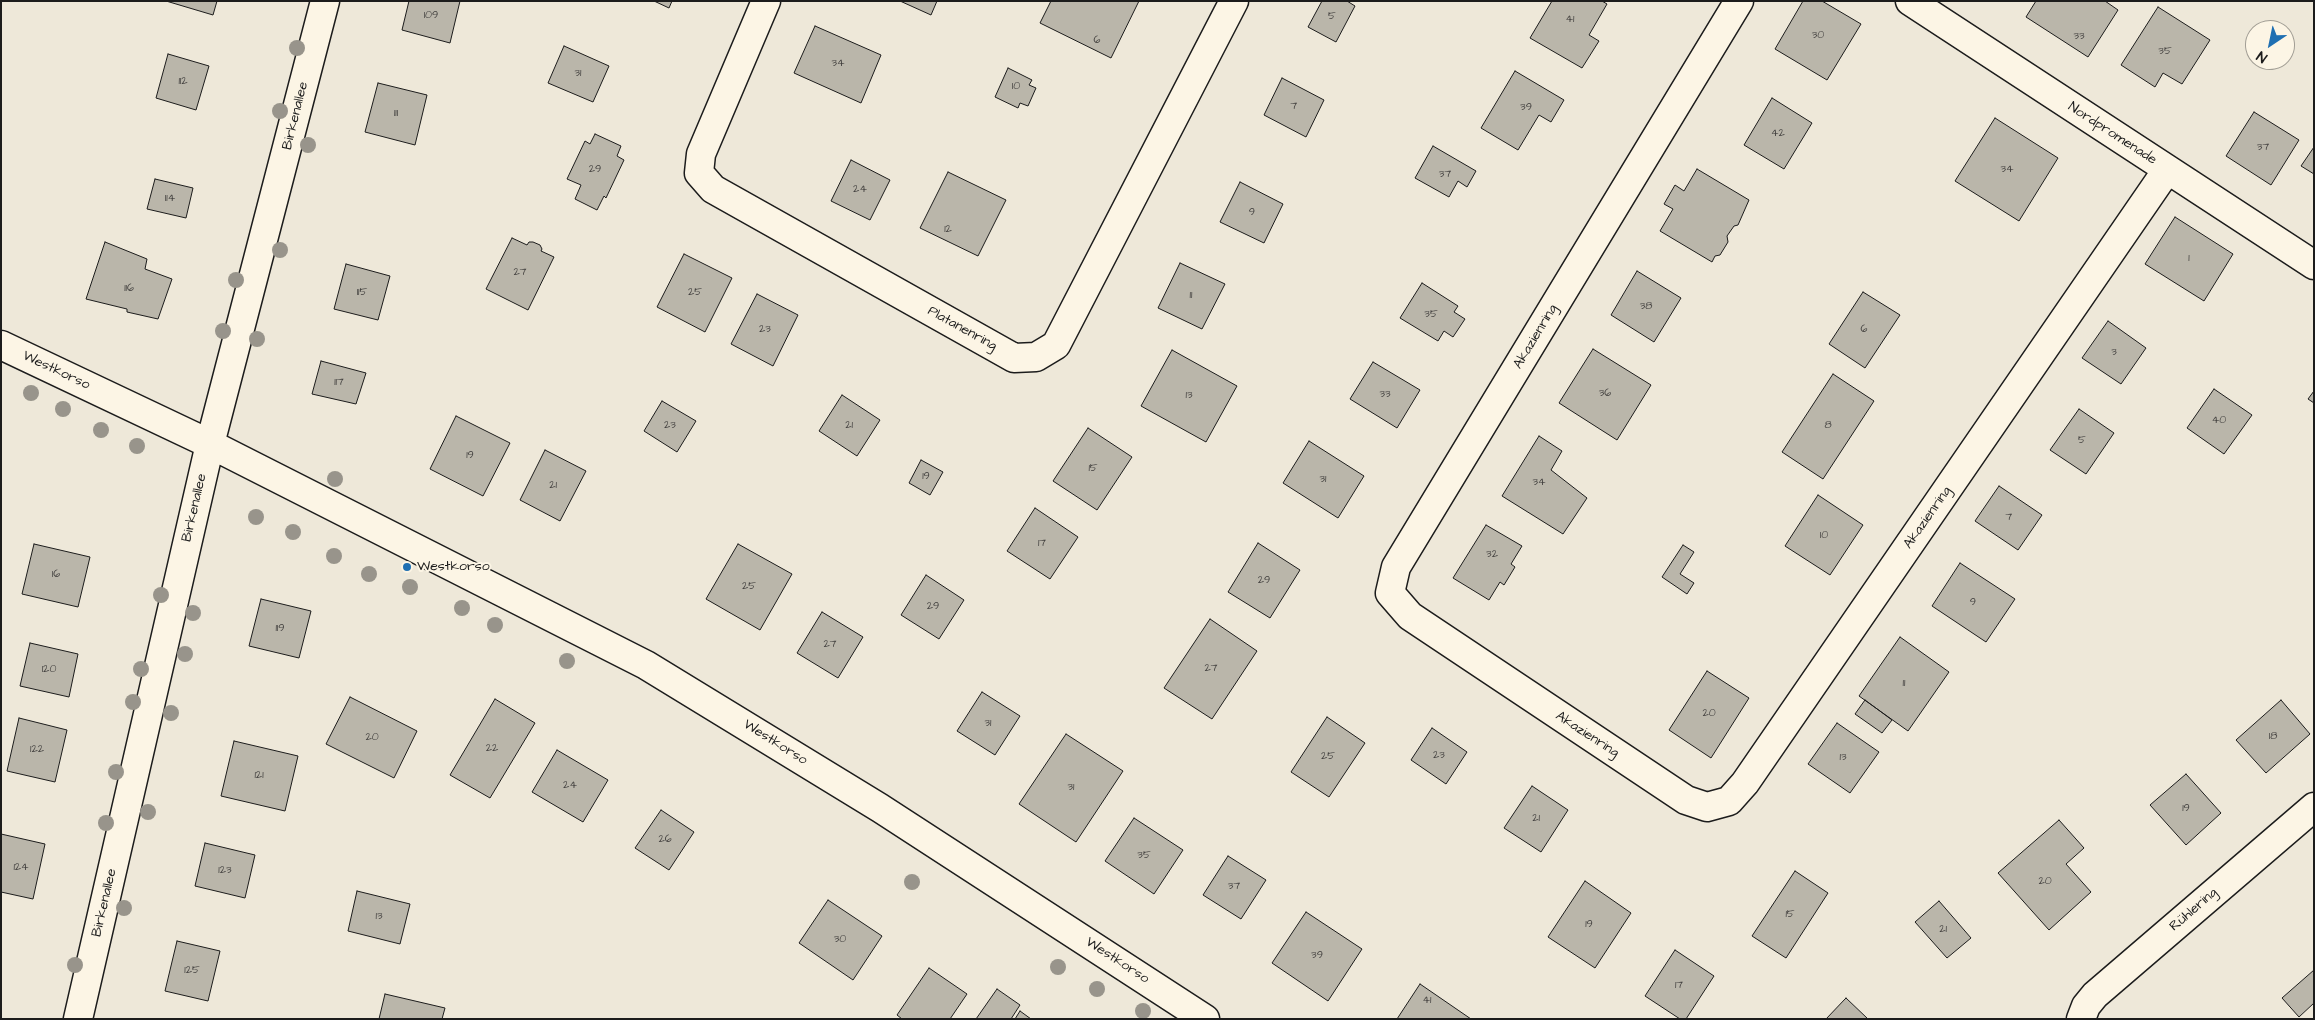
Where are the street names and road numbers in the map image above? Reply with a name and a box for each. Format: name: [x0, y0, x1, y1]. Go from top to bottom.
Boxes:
street label: Birkenallee: [279, 80, 313, 152]
street label: Nordpromenade: [2065, 99, 2159, 169]
street label: Akazienring: [1510, 302, 1562, 372]
street label: Platanenring: [924, 303, 1000, 355]
street label: Westkorso: [20, 348, 92, 394]
street label: Birkenallee: [179, 472, 211, 544]
street label: Akazienring: [1900, 484, 1956, 552]
street label: Akazienring: [1552, 708, 1622, 762]
street label: Westkorso: [740, 717, 810, 769]
street label: Birkenallee: [89, 867, 121, 939]
street label: Rühlering: [2167, 885, 2221, 935]
street label: Westkorso: [1082, 934, 1152, 988]

